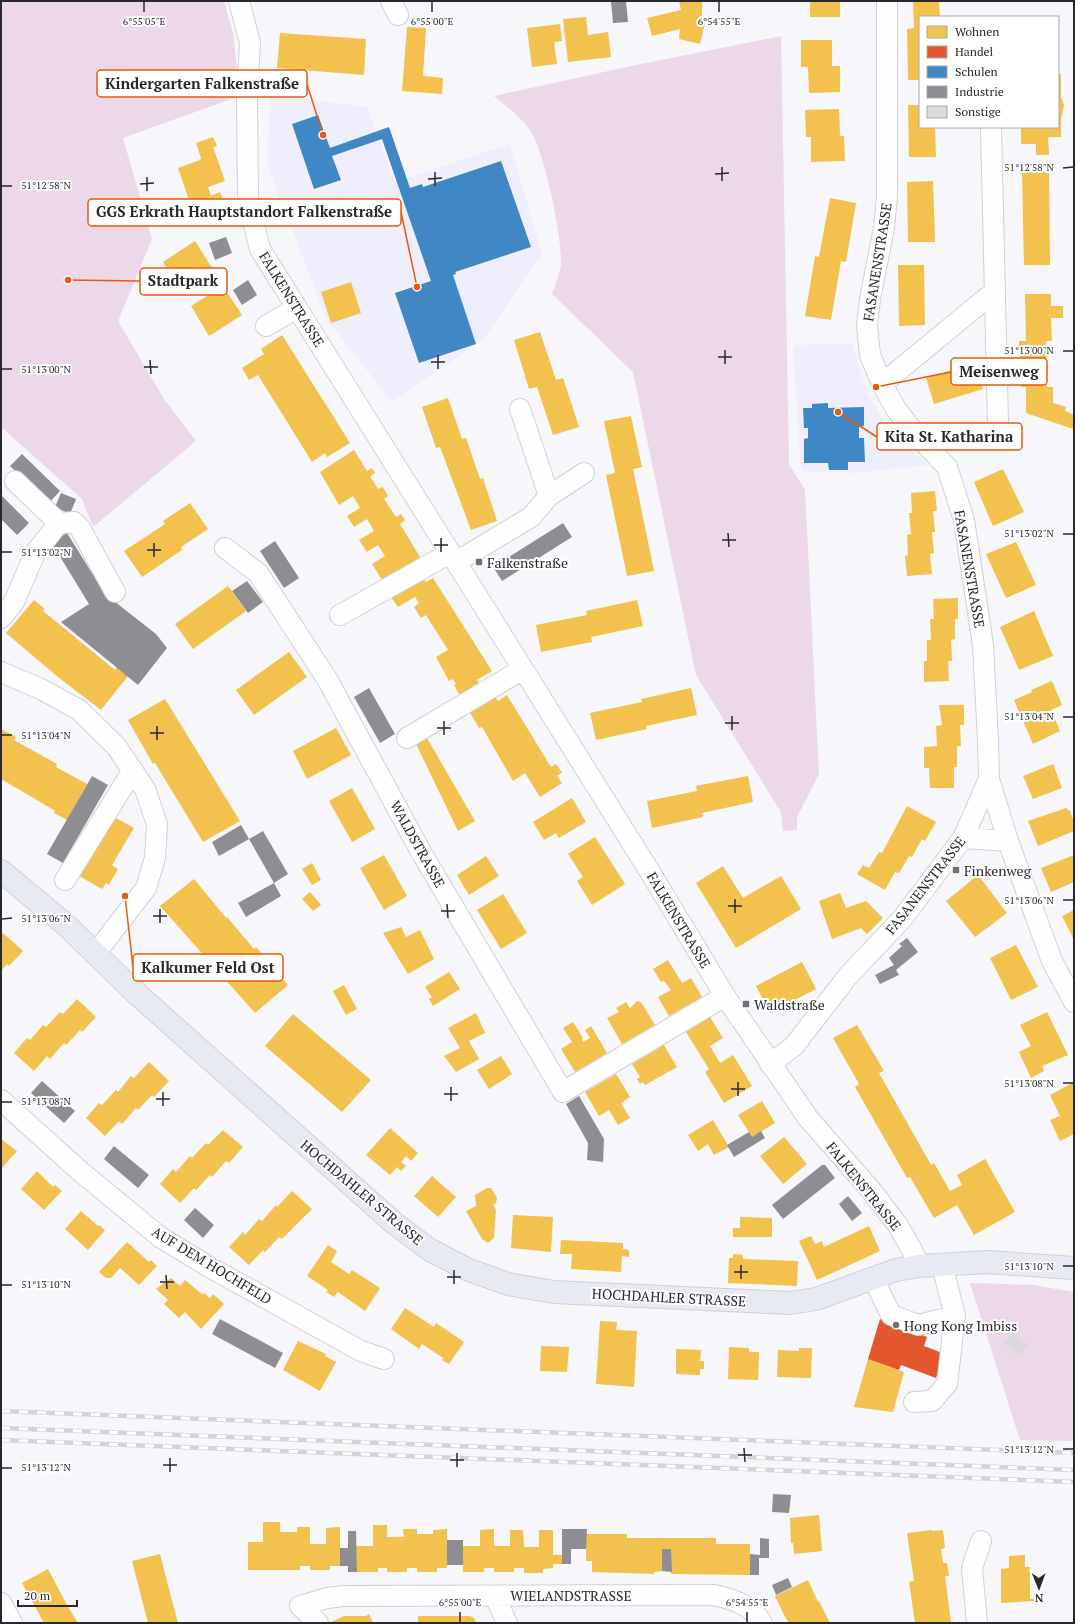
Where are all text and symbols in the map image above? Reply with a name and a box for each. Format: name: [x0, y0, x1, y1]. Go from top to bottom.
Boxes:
text: 6°55'05"E: [123, 15, 166, 28]
text: 6°55'00"E: [411, 15, 454, 28]
text: 6°54'55"E: [698, 15, 741, 28]
legend: [919, 16, 1059, 128]
text: Wohnen: [955, 24, 999, 39]
text: Handel: [955, 44, 994, 59]
text: Schulen: [955, 64, 998, 79]
callout: Kindergarten Falkenstraße: [97, 70, 307, 97]
text: Kindergarten Falkenstraße: [105, 73, 299, 93]
text: Industrie: [955, 84, 1004, 99]
text: Sonstige: [955, 104, 1001, 119]
text: 51°12'58"N: [1004, 161, 1054, 174]
text: 51°12'58"N: [21, 179, 71, 192]
callout: GGS Erkrath Hauptstandort Falkenstraße: [88, 199, 401, 226]
text: GGS Erkrath Hauptstandort Falkenstraße: [96, 201, 392, 221]
street label: FASANENSTRASSE: [858, 201, 896, 323]
street label: FALKENSTRASSE: [255, 248, 329, 350]
callout: Stadtpark: [140, 268, 227, 295]
text: Stadtpark: [148, 270, 218, 290]
text: 51°13'00"N: [1004, 344, 1054, 357]
callout: Meisenweg: [951, 358, 1047, 385]
text: Meisenweg: [959, 361, 1039, 381]
text: 51°13'00"N: [21, 363, 71, 376]
callout: Kita St. Katharina: [877, 423, 1022, 450]
text: Kita St. Katharina: [885, 426, 1014, 446]
street label: FASANENSTRASSE: [950, 508, 990, 630]
text: 51°13'02"N: [1004, 527, 1054, 540]
text: 51°13'02"N: [21, 546, 71, 559]
place label: Falkenstraße: [487, 553, 568, 572]
marker: Falkenstraße: [474, 557, 484, 567]
text: 51°13'04"N: [1004, 710, 1054, 723]
text: 51°13'04"N: [21, 729, 71, 742]
street label: WALDSTRASSE: [386, 797, 450, 891]
street label: FASANENSTRASSE: [881, 832, 969, 938]
place label: Finkenweg: [964, 861, 1032, 880]
marker: Finkenweg: [951, 865, 961, 875]
street label: FALKENSTRASSE: [643, 868, 715, 972]
text: 51°13'06"N: [1004, 894, 1054, 907]
text: 51°13'06"N: [21, 912, 71, 925]
callout: Kalkumer Feld Ost: [133, 954, 283, 981]
text: Kalkumer Feld Ost: [141, 957, 275, 977]
place label: Waldstraße: [754, 995, 825, 1014]
marker: Waldstraße: [741, 999, 751, 1009]
text: 51°13'08"N: [1004, 1077, 1054, 1090]
text: 51°13'08"N: [21, 1095, 71, 1108]
street label: HOCHDAHLER STRASSE: [297, 1135, 427, 1249]
street label: FALKENSTRASSE: [822, 1138, 906, 1234]
street label: AUF DEM HOCHFELD: [149, 1222, 276, 1308]
text: 51°13'10"N: [1004, 1260, 1054, 1273]
text: 51°13'10"N: [21, 1278, 71, 1291]
street label: HOCHDAHLER STRASSE: [591, 1283, 747, 1311]
place label: Hong Kong Imbiss: [904, 1316, 1017, 1335]
marker: Hong Kong Imbiss: [891, 1320, 901, 1330]
text: 51°13'12"N: [1004, 1443, 1054, 1456]
text: 51°13'12"N: [21, 1461, 71, 1474]
north arrow: [1019, 1568, 1059, 1608]
scale bar: [18, 1582, 77, 1608]
street label: WIELANDSTRASSE: [510, 1586, 632, 1605]
text: 20 m: [24, 1588, 51, 1603]
text: N: [1034, 1591, 1043, 1605]
text: 6°55'00"E: [439, 1596, 482, 1609]
text: 6°54'55"E: [726, 1596, 769, 1609]

